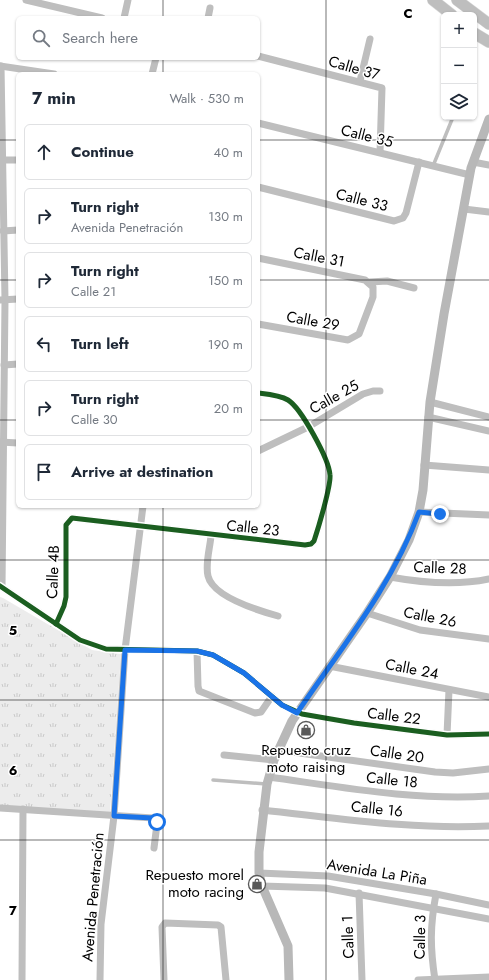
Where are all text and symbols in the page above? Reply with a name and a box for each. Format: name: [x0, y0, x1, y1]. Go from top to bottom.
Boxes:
text: C: [403, 4, 413, 23]
map controls: [441, 12, 477, 120]
button: +: [441, 12, 477, 48]
search box: [16, 16, 260, 60]
icon: search: [30, 27, 52, 49]
text: Search here: [62, 27, 138, 49]
button: −: [441, 48, 477, 84]
street label: Calle 37: [326, 50, 382, 86]
button: layers: [441, 84, 477, 120]
text: 7 min: [32, 86, 76, 110]
text: Walk · 530 m: [169, 89, 244, 108]
street label: Calle 35: [338, 119, 396, 153]
icon: ahead: [33, 141, 55, 163]
text: Continue: [71, 141, 134, 163]
text: 40 m: [214, 143, 243, 162]
street label: Calle 33: [334, 183, 390, 217]
text: Turn right: [71, 196, 139, 218]
icon: right: [33, 205, 55, 227]
text: 130 m: [208, 207, 243, 226]
text: Avenida Penetración: [71, 218, 183, 237]
street label: Calle 31: [292, 241, 346, 273]
text: Turn right: [71, 260, 139, 282]
icon: right: [33, 269, 55, 291]
text: 150 m: [208, 271, 243, 290]
text: Calle 21: [71, 282, 116, 301]
street label: Calle 29: [285, 305, 341, 337]
icon: left: [33, 333, 55, 355]
text: Turn left: [71, 333, 129, 355]
text: 190 m: [208, 335, 243, 354]
street label: Calle 25: [305, 374, 363, 420]
text: Turn right: [71, 388, 139, 410]
icon: right: [33, 397, 55, 419]
text: 20 m: [214, 399, 243, 418]
text: Calle 30: [71, 410, 118, 429]
icon: arrive: [33, 461, 55, 483]
text: Arrive at destination: [71, 461, 213, 483]
route end: [431, 505, 449, 523]
street label: Calle 23: [225, 514, 281, 542]
street label: Calle 4B: [41, 545, 65, 599]
street label: Calle 28: [413, 556, 467, 580]
street label: Calle 26: [401, 601, 459, 633]
text: 5: [9, 621, 17, 640]
street label: Calle 24: [383, 653, 441, 685]
street label: Calle 22: [366, 702, 422, 730]
shop icon: Repuesto cruz moto raising: [296, 720, 316, 740]
place label: Repuesto cruz moto raising: [261, 739, 351, 778]
street label: Calle 20: [369, 739, 425, 769]
text: 6: [9, 761, 18, 780]
street label: Calle 18: [365, 766, 419, 794]
street label: Calle 16: [350, 795, 404, 823]
route start: [148, 813, 166, 831]
street label: Avenida Penetración: [76, 832, 110, 962]
street label: Avenida La Piña: [325, 853, 429, 891]
place label: Repuesto morel moto racing: [145, 864, 244, 903]
shop icon: Repuesto morel moto racing: [247, 874, 267, 894]
text: 7: [9, 901, 17, 920]
street label: Calle 3: [409, 914, 431, 960]
street label: Calle 1: [336, 915, 360, 959]

